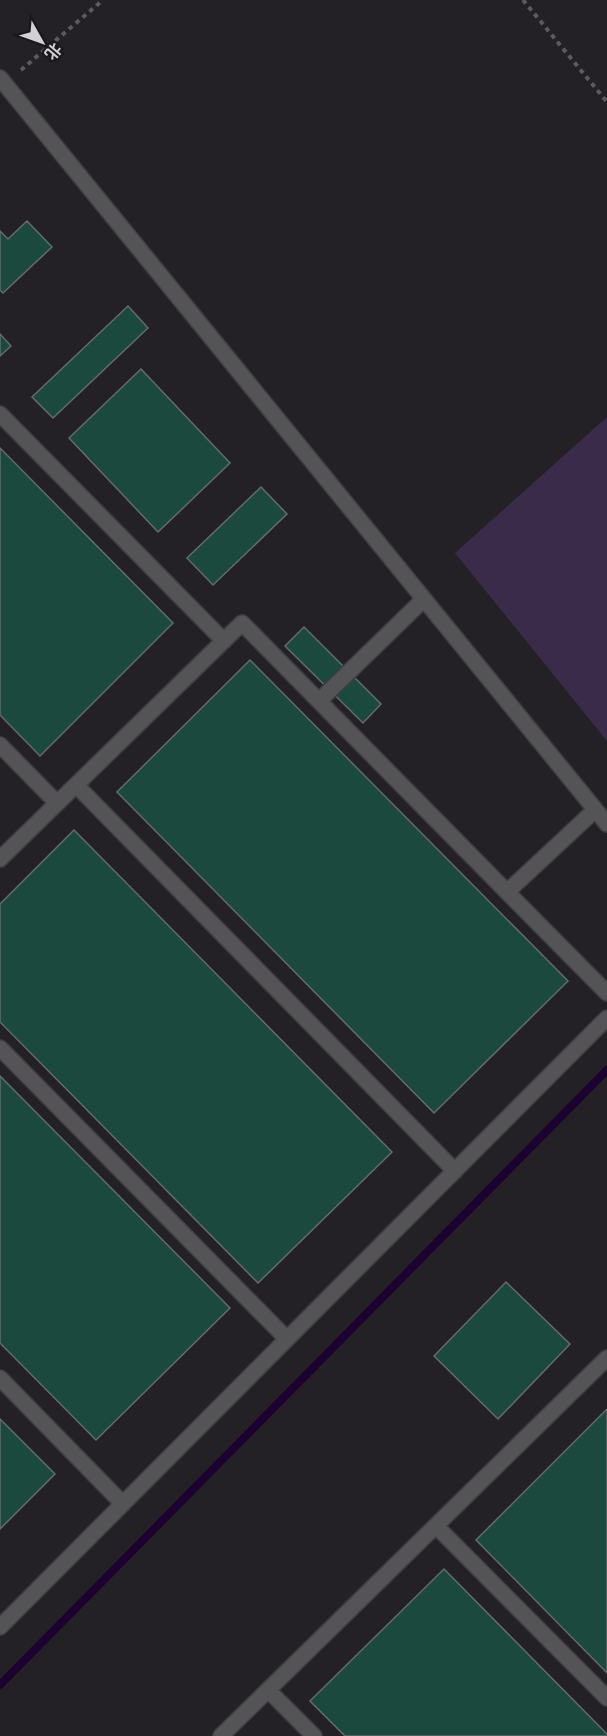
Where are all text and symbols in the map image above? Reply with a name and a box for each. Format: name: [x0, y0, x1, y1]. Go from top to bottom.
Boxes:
north arrow: [12, 12, 72, 72]
text: 北: [41, 40, 66, 64]

